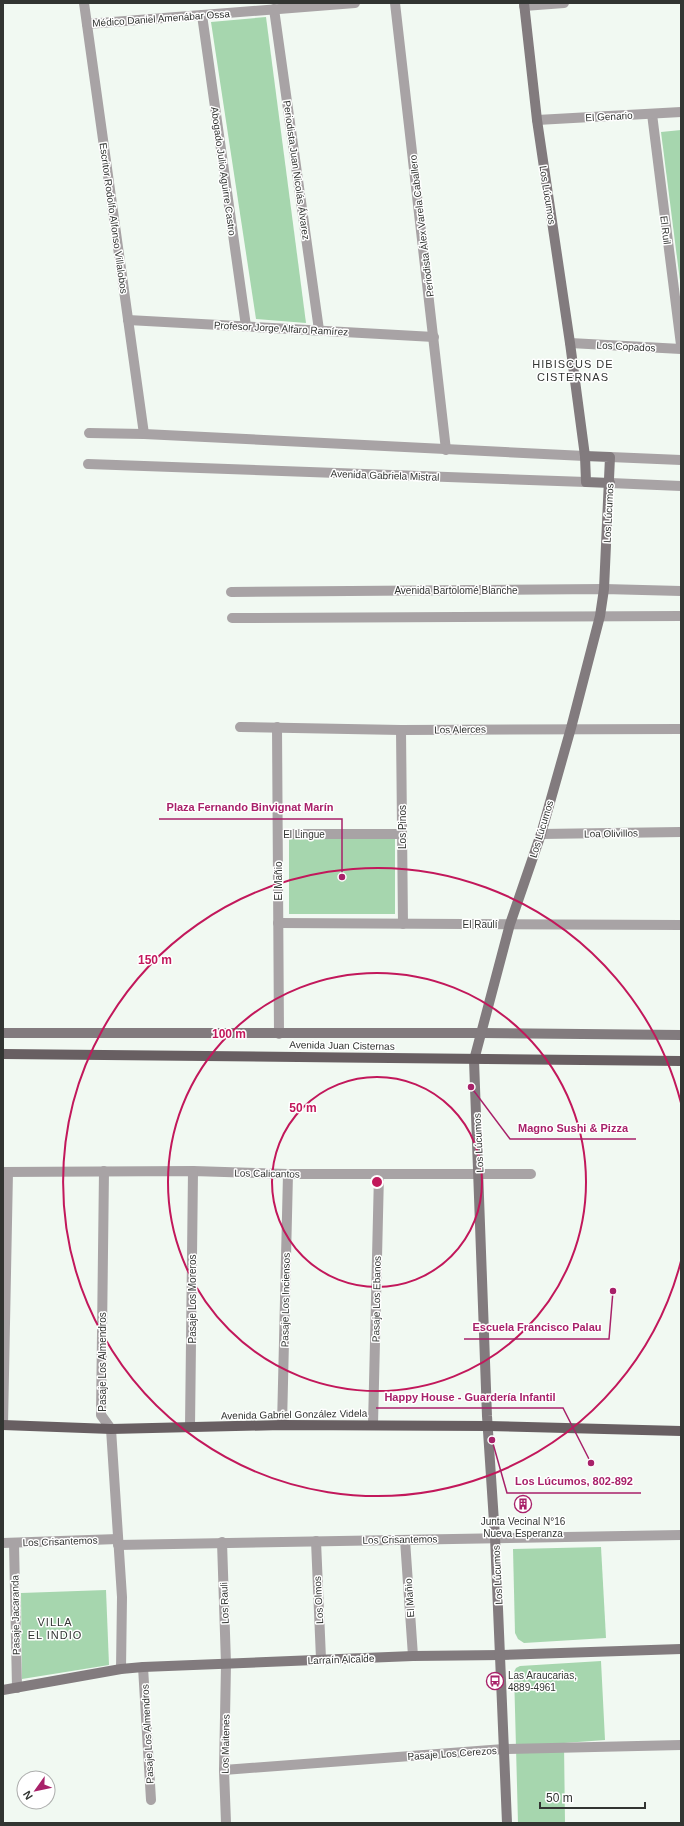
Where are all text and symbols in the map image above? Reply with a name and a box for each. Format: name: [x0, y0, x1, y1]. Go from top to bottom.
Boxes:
street label: Médico Daniel Amenábar Ossa: [92, 8, 231, 29]
street label: Periodista Juan Nicolás Álvarez: [281, 100, 313, 240]
street label: Abogado Julio Aguirre Castro: [209, 106, 238, 237]
street label: El Genario: [585, 110, 633, 123]
street label: Escritor Rodolfo Alfonso Villalobos: [97, 142, 130, 294]
street label: Periodista Álex Varela Caballero: [406, 154, 436, 298]
street label: Los Lúcumos: [537, 165, 558, 225]
street label: El Ruil: [658, 215, 673, 245]
street label: Profesor Jorge Alfaro Ramírez: [214, 319, 348, 338]
street label: Los Copados: [596, 339, 656, 354]
district label: HIBISCUS DE CISTERNAS: [532, 358, 614, 383]
street label: Avenida Gabriela Mistral: [330, 468, 440, 483]
street label: Los Lúcumos: [601, 483, 616, 543]
street label: Avenida Bartolomé Blanche: [394, 585, 518, 596]
street label: Los Alerces: [434, 724, 486, 735]
callout: Plaza Fernando Binvignat Marín: [159, 796, 342, 819]
street label: Los Lúcumos: [528, 799, 555, 859]
text: Plaza Fernando Binvignat Marín: [167, 801, 334, 813]
street label: Los Pinos: [397, 805, 408, 849]
street label: Loa Olivillos: [584, 828, 638, 839]
street label: El Lingue: [283, 829, 325, 840]
street label: El Mañio: [273, 861, 284, 900]
street label: El Raulí: [462, 919, 498, 930]
text: 150 m: [138, 953, 172, 967]
text: 100 m: [212, 1027, 246, 1041]
street label: Avenida Juan Cisternas: [289, 1039, 395, 1052]
text: 50 m: [289, 1101, 317, 1115]
street label: Los Lúcumos: [471, 1113, 486, 1173]
callout: Magno Sushi & Pizza: [510, 1116, 636, 1139]
text: Magno Sushi & Pizza: [518, 1122, 629, 1134]
street label: Los Calicantos: [234, 1167, 300, 1180]
centre of rings: [370, 1175, 384, 1189]
street label: Pasaje Los Inciensos: [279, 1253, 292, 1347]
street label: Pasaje Los Moreros: [187, 1255, 198, 1343]
street label: Pasaje Los Ebanos: [370, 1256, 383, 1342]
street label: Pasaje Los Almendros: [97, 1312, 108, 1412]
callout: Escuela Francisco Palau: [464, 1316, 609, 1339]
text: Escuela Francisco Palau: [472, 1321, 602, 1333]
callout: Happy House - Guardería Infantil: [376, 1385, 563, 1408]
text: Happy House - Guardería Infantil: [384, 1391, 556, 1403]
street label: Avenida Gabriel González Videla: [221, 1408, 368, 1421]
callout: Los Lúcumos, 802-892: [507, 1470, 641, 1493]
text: Los Lúcumos, 802-892: [515, 1475, 633, 1487]
building icon: Junta Vecinal N°16 Nueva Esperanza: [513, 1494, 533, 1514]
place label: Junta Vecinal N°16 Nueva Esperanza: [481, 1516, 566, 1539]
street label: Los Crisantemos: [362, 1533, 438, 1546]
street label: Los Crisantemos: [22, 1535, 98, 1548]
street label: Los Lúcumos: [490, 1545, 505, 1605]
street label: Pasaje Jacaranda: [9, 1574, 22, 1655]
street label: Los Olmos: [312, 1576, 325, 1624]
street label: El Mañio: [403, 1578, 416, 1618]
street label: Los Rauli: [218, 1582, 231, 1624]
district label: VILLA EL INDIO: [28, 1616, 82, 1641]
street label: Larraín Alcalde: [307, 1653, 375, 1666]
place label: Las Araucarias, 4889-4961: [508, 1670, 577, 1693]
bus stop icon: Las Araucarias, 4889-4961: [485, 1671, 505, 1691]
street label: Pasaje Los Almendros: [139, 1684, 156, 1784]
street label: Los Maitenes: [219, 1714, 232, 1774]
street label: Pasaje Los Cerezos: [407, 1745, 497, 1762]
north arrow: [16, 1770, 56, 1810]
scale bar: [540, 1784, 645, 1810]
text: N: [20, 1789, 35, 1802]
text: 50 m: [546, 1791, 573, 1805]

